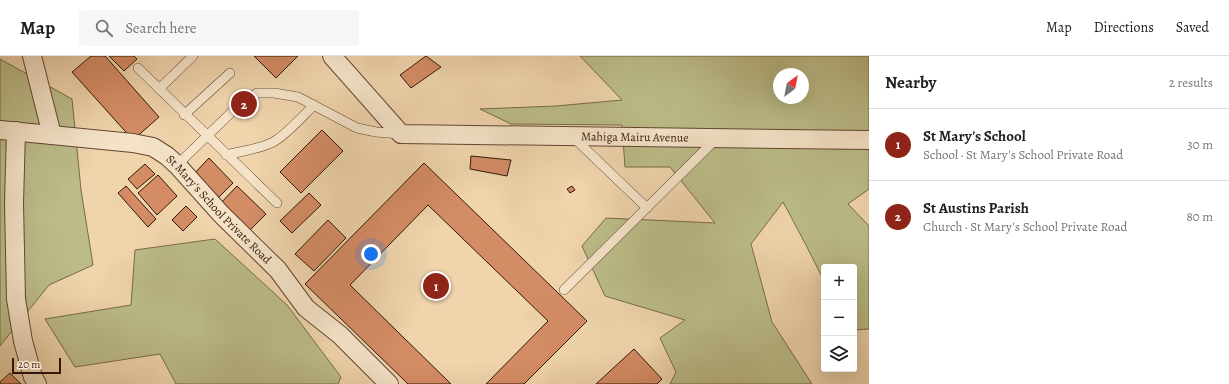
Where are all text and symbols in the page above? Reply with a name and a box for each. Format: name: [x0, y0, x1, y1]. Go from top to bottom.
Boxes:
search box: [79, 10, 359, 46]
text: Map: [20, 15, 55, 41]
icon: search: [93, 17, 115, 39]
text: Search here: [125, 18, 197, 38]
text: Map: [1046, 18, 1072, 37]
text: Directions: [1094, 18, 1154, 37]
text: Saved: [1176, 18, 1209, 37]
north arrow: [773, 68, 809, 104]
text: Nearby: [885, 71, 936, 94]
text: 2 results: [1169, 74, 1213, 91]
pin: 2: [231, 89, 257, 119]
text: St Mary's School: [923, 126, 1026, 146]
street label: Mahiga Mairu Avenue: [581, 128, 689, 146]
text: 1: [896, 136, 900, 153]
text: 30 m: [1187, 136, 1213, 153]
text: School · St Mary's School Private Road: [923, 146, 1123, 163]
street label: St Mary's School Private Road: [163, 151, 275, 268]
text: St Austins Parish: [923, 198, 1029, 218]
text: 2: [895, 208, 901, 225]
text: 80 m: [1186, 208, 1213, 225]
text: Church · St Mary's School Private Road: [923, 218, 1128, 235]
your location: [361, 244, 381, 264]
map controls: [821, 264, 857, 372]
button: +: [821, 264, 857, 300]
pin: 1: [423, 271, 449, 301]
button: −: [821, 300, 857, 336]
button: layers: [821, 336, 857, 372]
scale bar: [12, 356, 61, 375]
text: 20 m: [18, 357, 40, 372]

